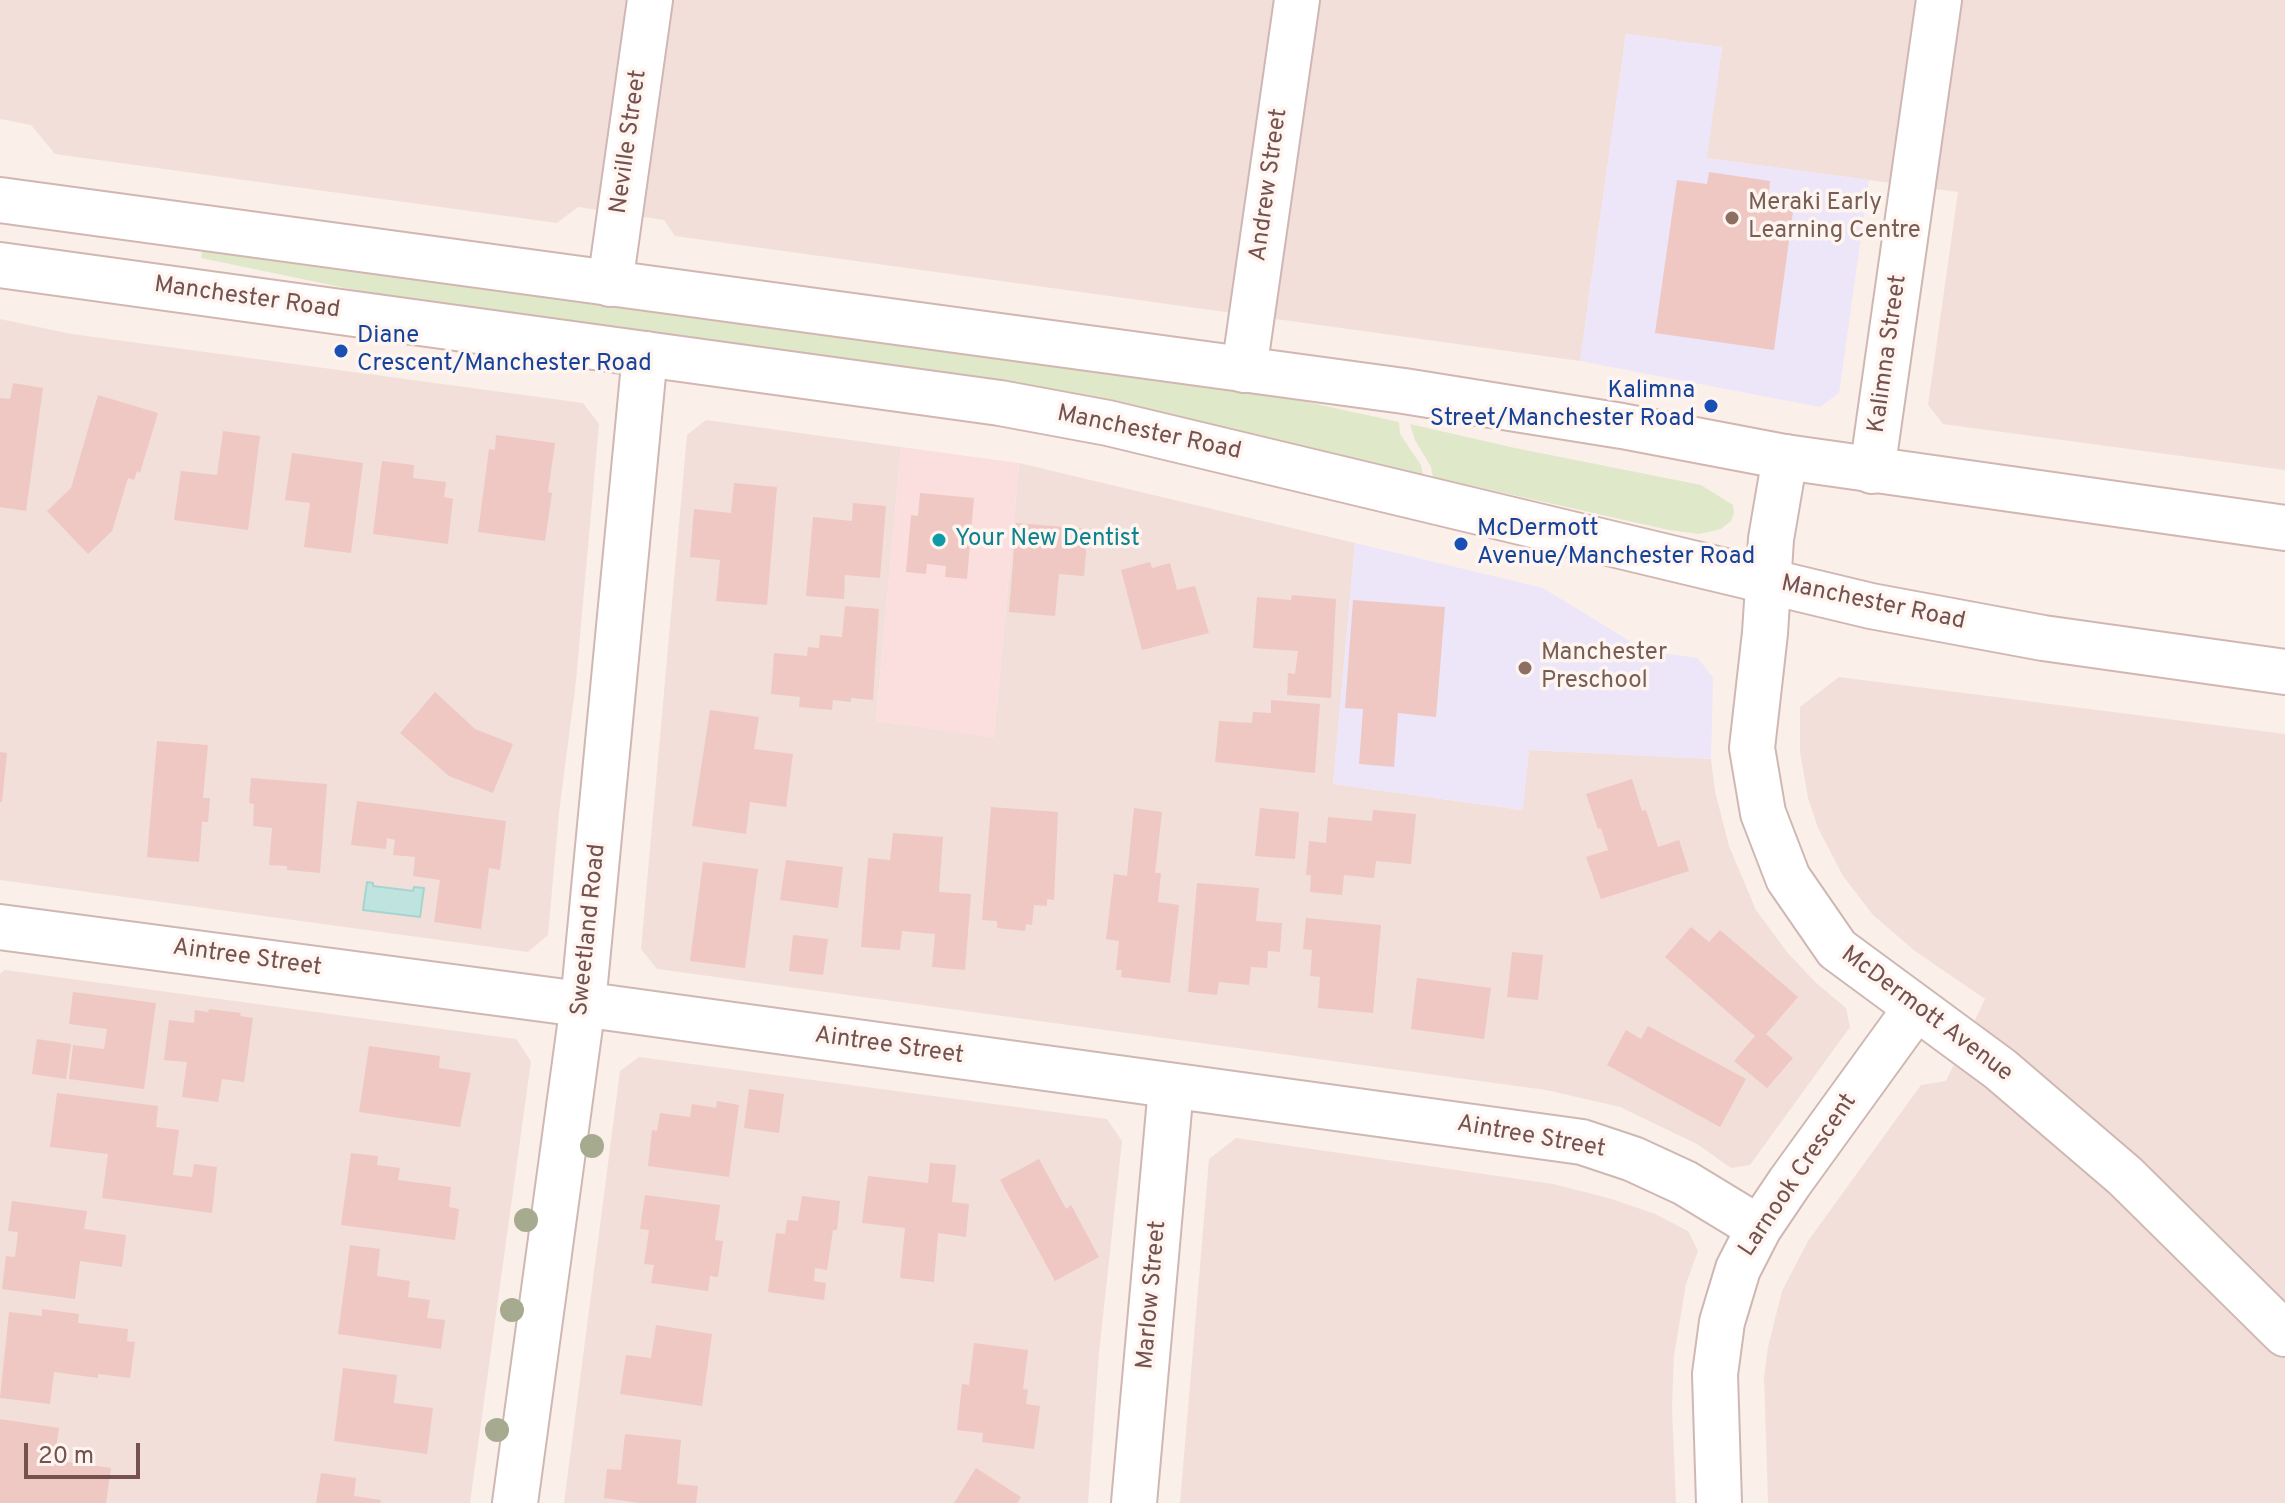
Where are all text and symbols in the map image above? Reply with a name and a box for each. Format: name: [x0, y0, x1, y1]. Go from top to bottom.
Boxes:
street label: Neville Street: [606, 68, 654, 216]
street label: Andrew Street: [1245, 107, 1295, 263]
place label: Meraki Early Learning Centre: [1748, 190, 1921, 246]
marker: Meraki Early Learning Centre: [1723, 209, 1741, 227]
street label: Manchester Road: [152, 272, 342, 326]
street label: Kalimna Street: [1864, 273, 1914, 435]
place label: Diane Crescent/Manchester Road: [357, 323, 652, 379]
marker: Diane Crescent/Manchester Road: [332, 342, 350, 360]
place label: Kalimna Street/Manchester Road: [1430, 378, 1695, 434]
marker: Kalimna Street/Manchester Road: [1702, 397, 1720, 415]
street label: Manchester Road: [1054, 400, 1244, 468]
place label: McDermott Avenue/Manchester Road: [1477, 516, 1755, 572]
place label: Your New Dentist: [955, 526, 1140, 554]
marker: Your New Dentist: [930, 531, 948, 549]
marker: McDermott Avenue/Manchester Road: [1452, 535, 1470, 553]
street label: Manchester Road: [1778, 570, 1968, 638]
place label: Manchester Preschool: [1541, 640, 1667, 696]
marker: Manchester Preschool: [1516, 659, 1534, 677]
street label: Sweetland Road: [567, 843, 613, 1017]
street label: Aintree Street: [171, 934, 323, 984]
street label: McDermott Avenue: [1835, 941, 2017, 1089]
street label: Aintree Street: [813, 1022, 965, 1072]
street label: Larnook Crescent: [1734, 1089, 1864, 1263]
street label: Aintree Street: [1454, 1111, 1608, 1165]
street label: Marlow Street: [1132, 1220, 1174, 1370]
scale bar: [28, 1427, 144, 1477]
text: 20 m: [38, 1442, 94, 1472]

